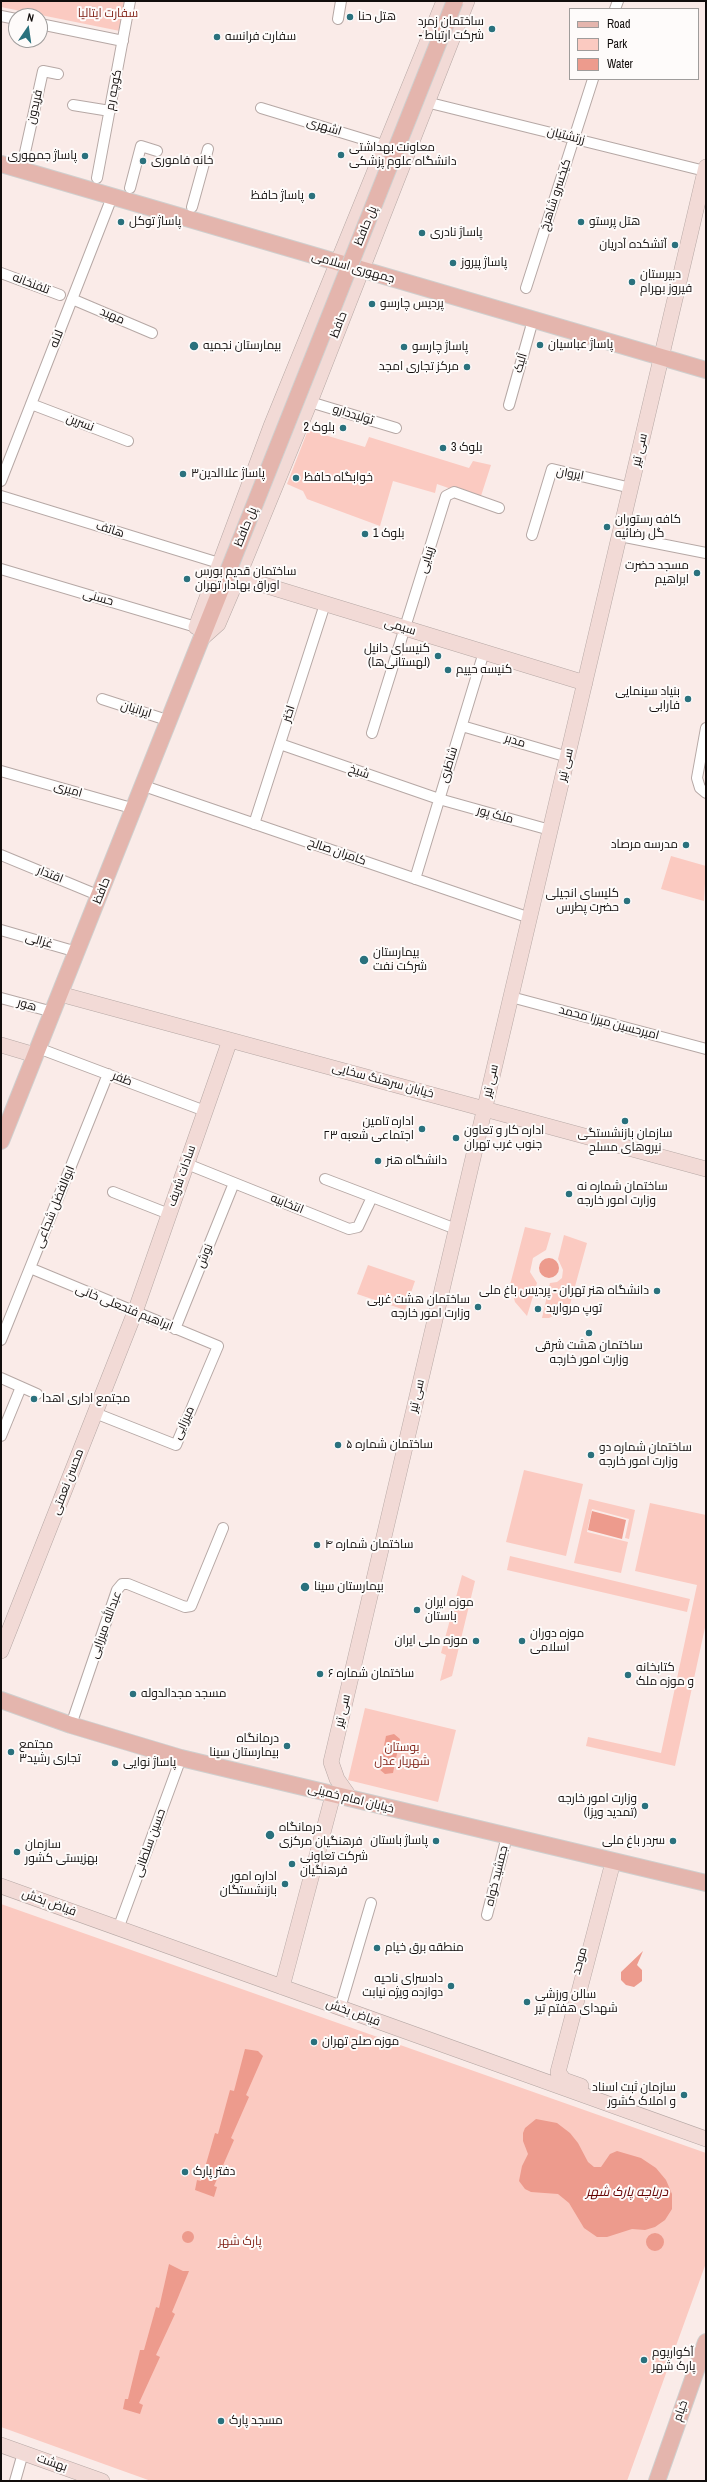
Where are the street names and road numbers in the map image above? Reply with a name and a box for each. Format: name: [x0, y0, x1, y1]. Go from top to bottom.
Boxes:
street label: کوچه رم: [103, 68, 125, 112]
street label: فریدون: [24, 88, 46, 126]
street label: اشهری: [305, 115, 343, 139]
street label: زرتشتیان: [546, 124, 586, 148]
street label: کیخسرو شاهرخ: [538, 157, 574, 233]
street label: پل حافظ: [352, 204, 380, 248]
street label: جمهوری اسلامی: [310, 249, 396, 287]
street label: تلفنخانه: [10, 270, 52, 298]
street label: مهبد: [97, 304, 127, 328]
street label: حافظ: [327, 310, 351, 340]
street label: لاله: [47, 328, 67, 350]
street label: آلیک: [511, 351, 531, 375]
street label: تولیددارو: [331, 402, 375, 428]
street label: نسرین: [64, 411, 96, 435]
street label: سی تیر: [629, 432, 651, 468]
street label: ایروان: [555, 464, 585, 484]
street label: پل حافظ: [232, 505, 260, 549]
street label: هاتف: [94, 519, 126, 541]
street label: زیبایی: [416, 545, 438, 575]
street label: حسنی: [81, 587, 115, 609]
street label: سیمی: [383, 615, 417, 639]
street label: ایرانیان: [119, 699, 153, 721]
street label: اختر: [280, 704, 298, 724]
street label: مدبر: [503, 731, 527, 751]
street label: شاطری: [437, 745, 461, 785]
street label: سی تیر: [555, 747, 577, 783]
street label: شیخ: [347, 762, 371, 782]
street label: امیری: [52, 779, 84, 801]
street label: ملک پور: [475, 803, 515, 827]
street label: کامران صالح: [306, 835, 368, 869]
street label: اقتدار: [35, 863, 65, 887]
street label: حافظ: [90, 876, 114, 906]
street label: غزالی: [24, 930, 54, 952]
street label: هور: [16, 995, 38, 1015]
street label: امیرحسین میرزا محمد: [557, 1003, 661, 1043]
street label: خیابان سرهنگ سخایی: [331, 1061, 435, 1101]
street label: سی تیر: [480, 1063, 502, 1099]
street label: ظفر: [110, 1069, 134, 1089]
street label: سادات شریف: [165, 1143, 199, 1209]
street label: ابوالفضل شجاعی: [32, 1164, 78, 1250]
street label: انتخابیه: [268, 1191, 306, 1217]
street label: نوش: [194, 1242, 216, 1270]
street label: ابراهیم فتحعلی خانی: [73, 1282, 175, 1334]
street label: سی تیر: [406, 1378, 428, 1414]
street label: میرزایی: [170, 1404, 198, 1442]
street label: محسن نعمتی: [49, 1447, 87, 1517]
street label: عبدالله میرزایی: [87, 1589, 125, 1661]
street label: سی تیر: [332, 1693, 354, 1729]
street label: خیابان امام خمینی: [306, 1781, 396, 1817]
street label: حسین سلطانی: [131, 1807, 169, 1879]
street label: جمشید خواه: [483, 1844, 511, 1908]
street label: فیاض بخش: [20, 1887, 78, 1919]
street label: موحد: [569, 1946, 591, 1976]
street label: فیاض بخش: [324, 1997, 382, 2029]
street label: خیام: [671, 2399, 691, 2423]
street label: بهشت: [35, 2451, 69, 2475]

